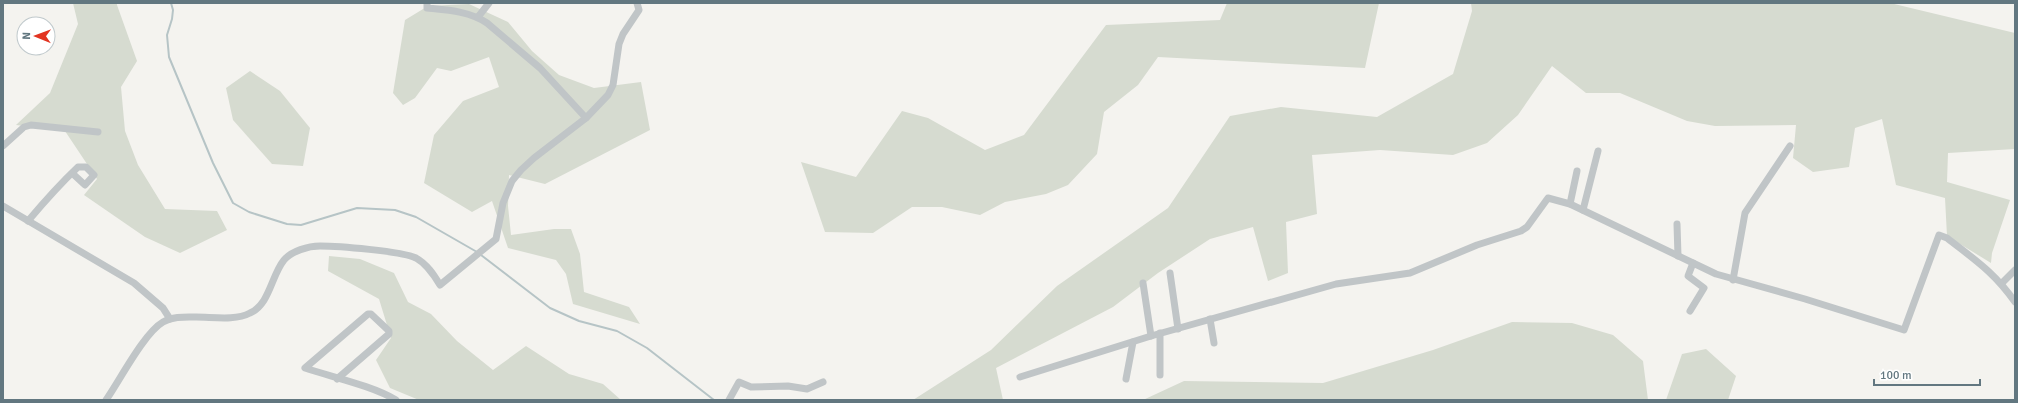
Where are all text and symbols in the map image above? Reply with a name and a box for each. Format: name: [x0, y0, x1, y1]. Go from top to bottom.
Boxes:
north arrow: [16, 16, 56, 56]
text: N: [20, 32, 33, 40]
scale bar: [1874, 361, 1980, 387]
text: 100 m: [1880, 368, 1912, 383]

